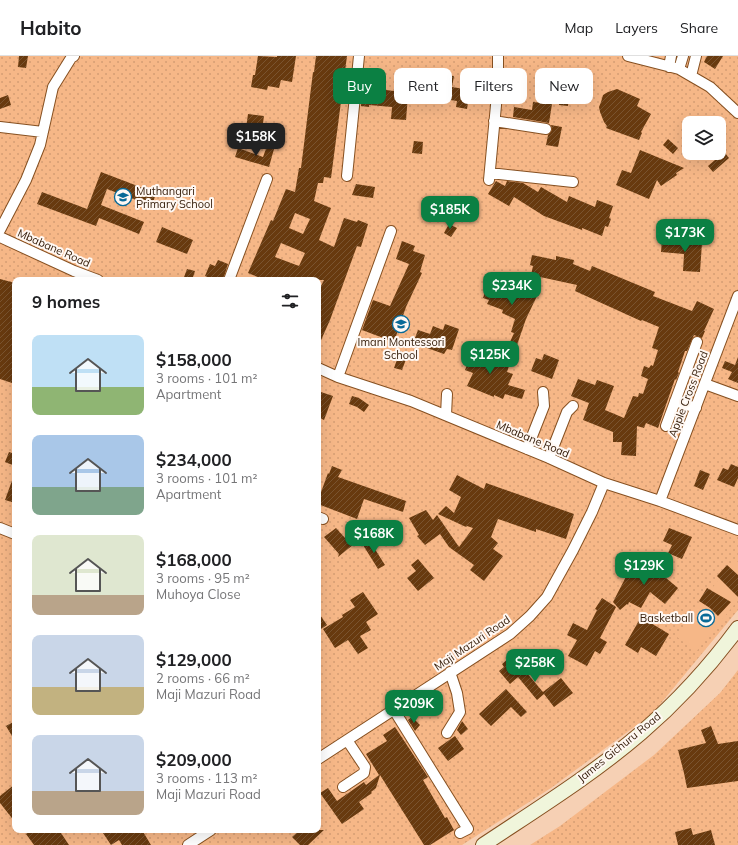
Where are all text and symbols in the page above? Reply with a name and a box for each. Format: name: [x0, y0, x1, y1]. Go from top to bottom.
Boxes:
text: Habito: [20, 16, 82, 40]
text: Map: [564, 19, 593, 37]
text: Layers: [615, 19, 658, 37]
text: Share: [680, 19, 718, 37]
chip: Buy: [333, 68, 386, 104]
chip: Rent: [394, 68, 452, 104]
chip: Filters: [460, 68, 527, 104]
chip: New: [535, 68, 593, 104]
map controls: [682, 116, 726, 160]
button: layers: [682, 116, 726, 160]
pin: $158K: [228, 123, 284, 157]
text: $158K: [236, 128, 276, 144]
place label: Muthangari Primary School: [136, 184, 213, 211]
school or university icon: Muthangari Primary School: [113, 187, 133, 207]
pin: $185K: [422, 196, 478, 230]
text: $185K: [430, 201, 470, 217]
pin: $173K: [657, 219, 713, 253]
text: $173K: [665, 224, 705, 240]
street label: Mbabane Road: [15, 226, 93, 270]
pin: $234K: [484, 272, 540, 306]
text: $234K: [492, 277, 532, 293]
icon: filters: [279, 290, 301, 312]
text: 9 homes: [32, 291, 100, 312]
school or university icon: Imani Montessori School: [391, 314, 411, 334]
place label: Imani Montessori School: [358, 335, 444, 362]
pin: $125K: [462, 341, 518, 375]
text: $125K: [470, 346, 510, 362]
text: $158,000: [156, 349, 232, 370]
street label: Apple Cross Road: [665, 349, 711, 439]
icon: home: [64, 351, 112, 399]
text: 3 rooms · 101 m²: [156, 370, 257, 386]
text: Apartment: [156, 386, 221, 402]
street label: Mbabane Road: [494, 417, 572, 461]
text: $234,000: [156, 449, 232, 470]
icon: home: [64, 451, 112, 499]
text: 3 rooms · 101 m²: [156, 470, 257, 486]
text: Apartment: [156, 486, 221, 502]
pin: $168K: [346, 520, 402, 554]
text: $168K: [354, 525, 394, 541]
text: $168,000: [156, 549, 232, 570]
icon: home: [64, 551, 112, 599]
pin: $129K: [616, 552, 672, 586]
text: $129K: [624, 557, 664, 573]
text: 3 rooms · 95 m²: [156, 570, 250, 586]
text: Muhoya Close: [156, 586, 241, 602]
sports icon: Basketball: [696, 608, 716, 628]
place label: Basketball: [640, 611, 693, 625]
street label: Maji Mazuri Road: [431, 612, 513, 674]
text: $129,000: [156, 649, 232, 670]
pin: $258K: [507, 649, 563, 683]
icon: home: [64, 651, 112, 699]
text: $258K: [515, 654, 555, 670]
text: 2 rooms · 66 m²: [156, 670, 250, 686]
text: Maji Mazuri Road: [156, 686, 261, 702]
pin: $209K: [386, 690, 442, 724]
text: $209K: [394, 695, 434, 711]
street label: James Gichuru Road: [574, 709, 664, 785]
text: $209,000: [156, 749, 232, 770]
icon: home: [64, 751, 112, 799]
text: 3 rooms · 113 m²: [156, 770, 257, 786]
text: Maji Mazuri Road: [156, 786, 261, 802]

